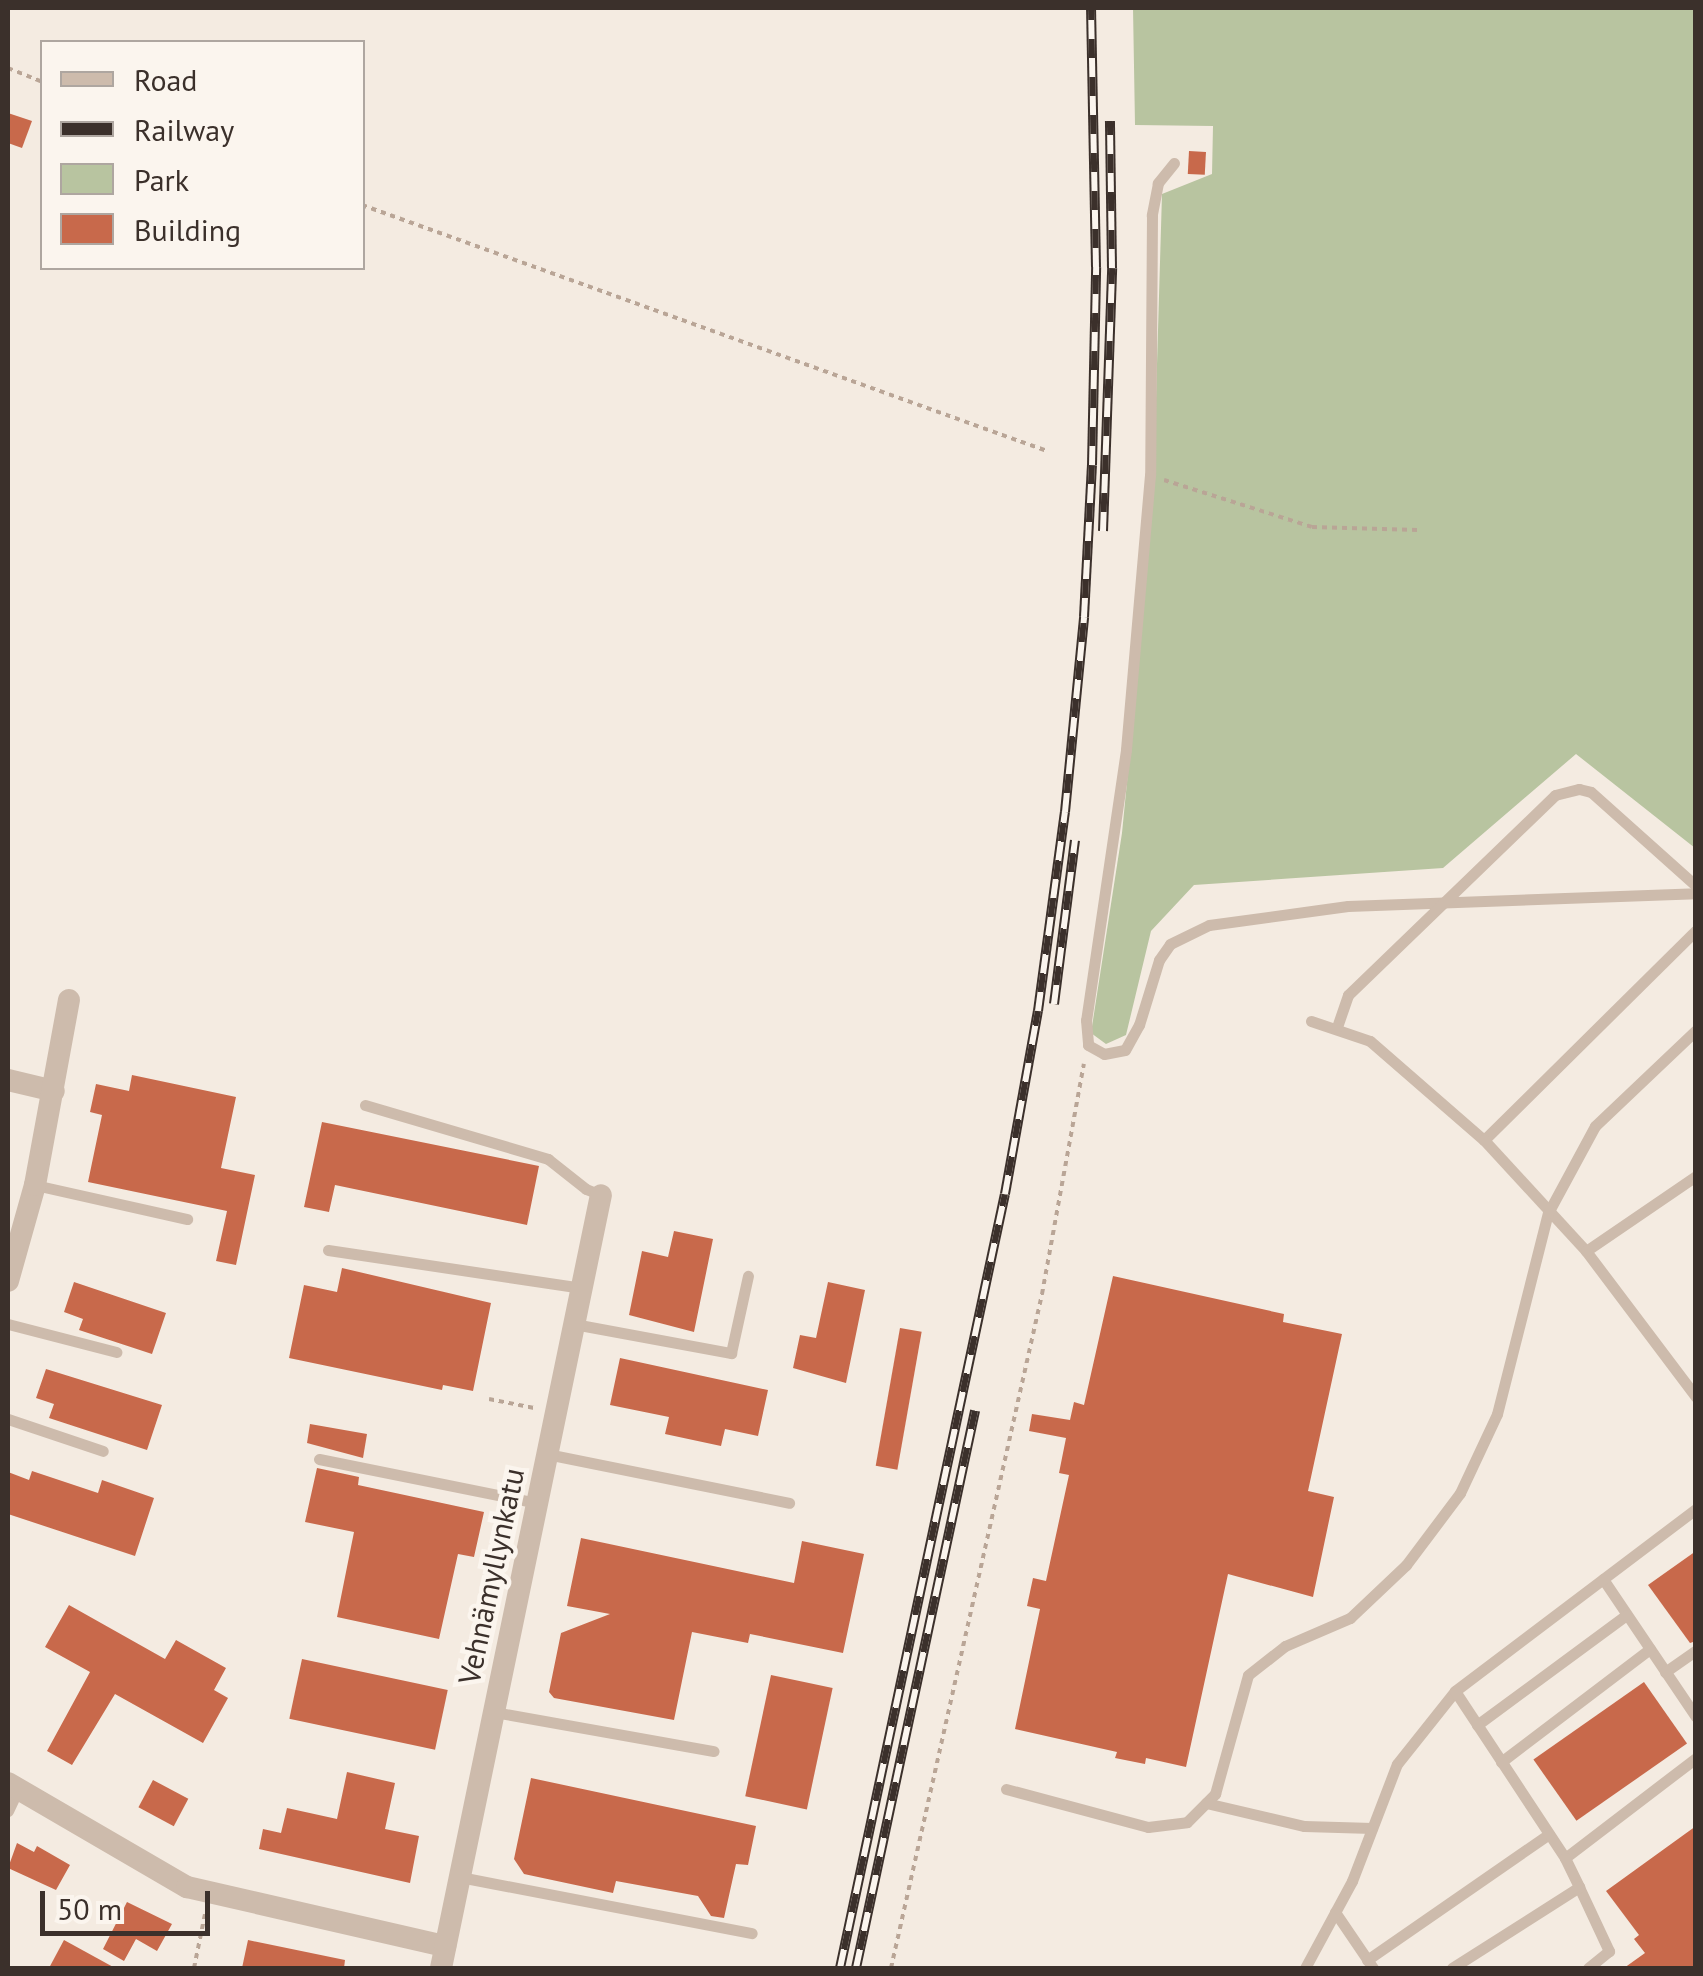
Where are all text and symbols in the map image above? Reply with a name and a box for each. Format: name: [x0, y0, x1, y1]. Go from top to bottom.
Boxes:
legend: [40, 40, 365, 270]
text: Road: [134, 60, 198, 99]
text: Railway: [134, 110, 234, 149]
text: Park: [134, 160, 189, 199]
text: Building: [134, 210, 241, 249]
street label: Vehnämyllynkatu: [451, 1465, 531, 1687]
scale bar: [45, 1871, 215, 1933]
text: 50 m: [57, 1889, 122, 1928]

